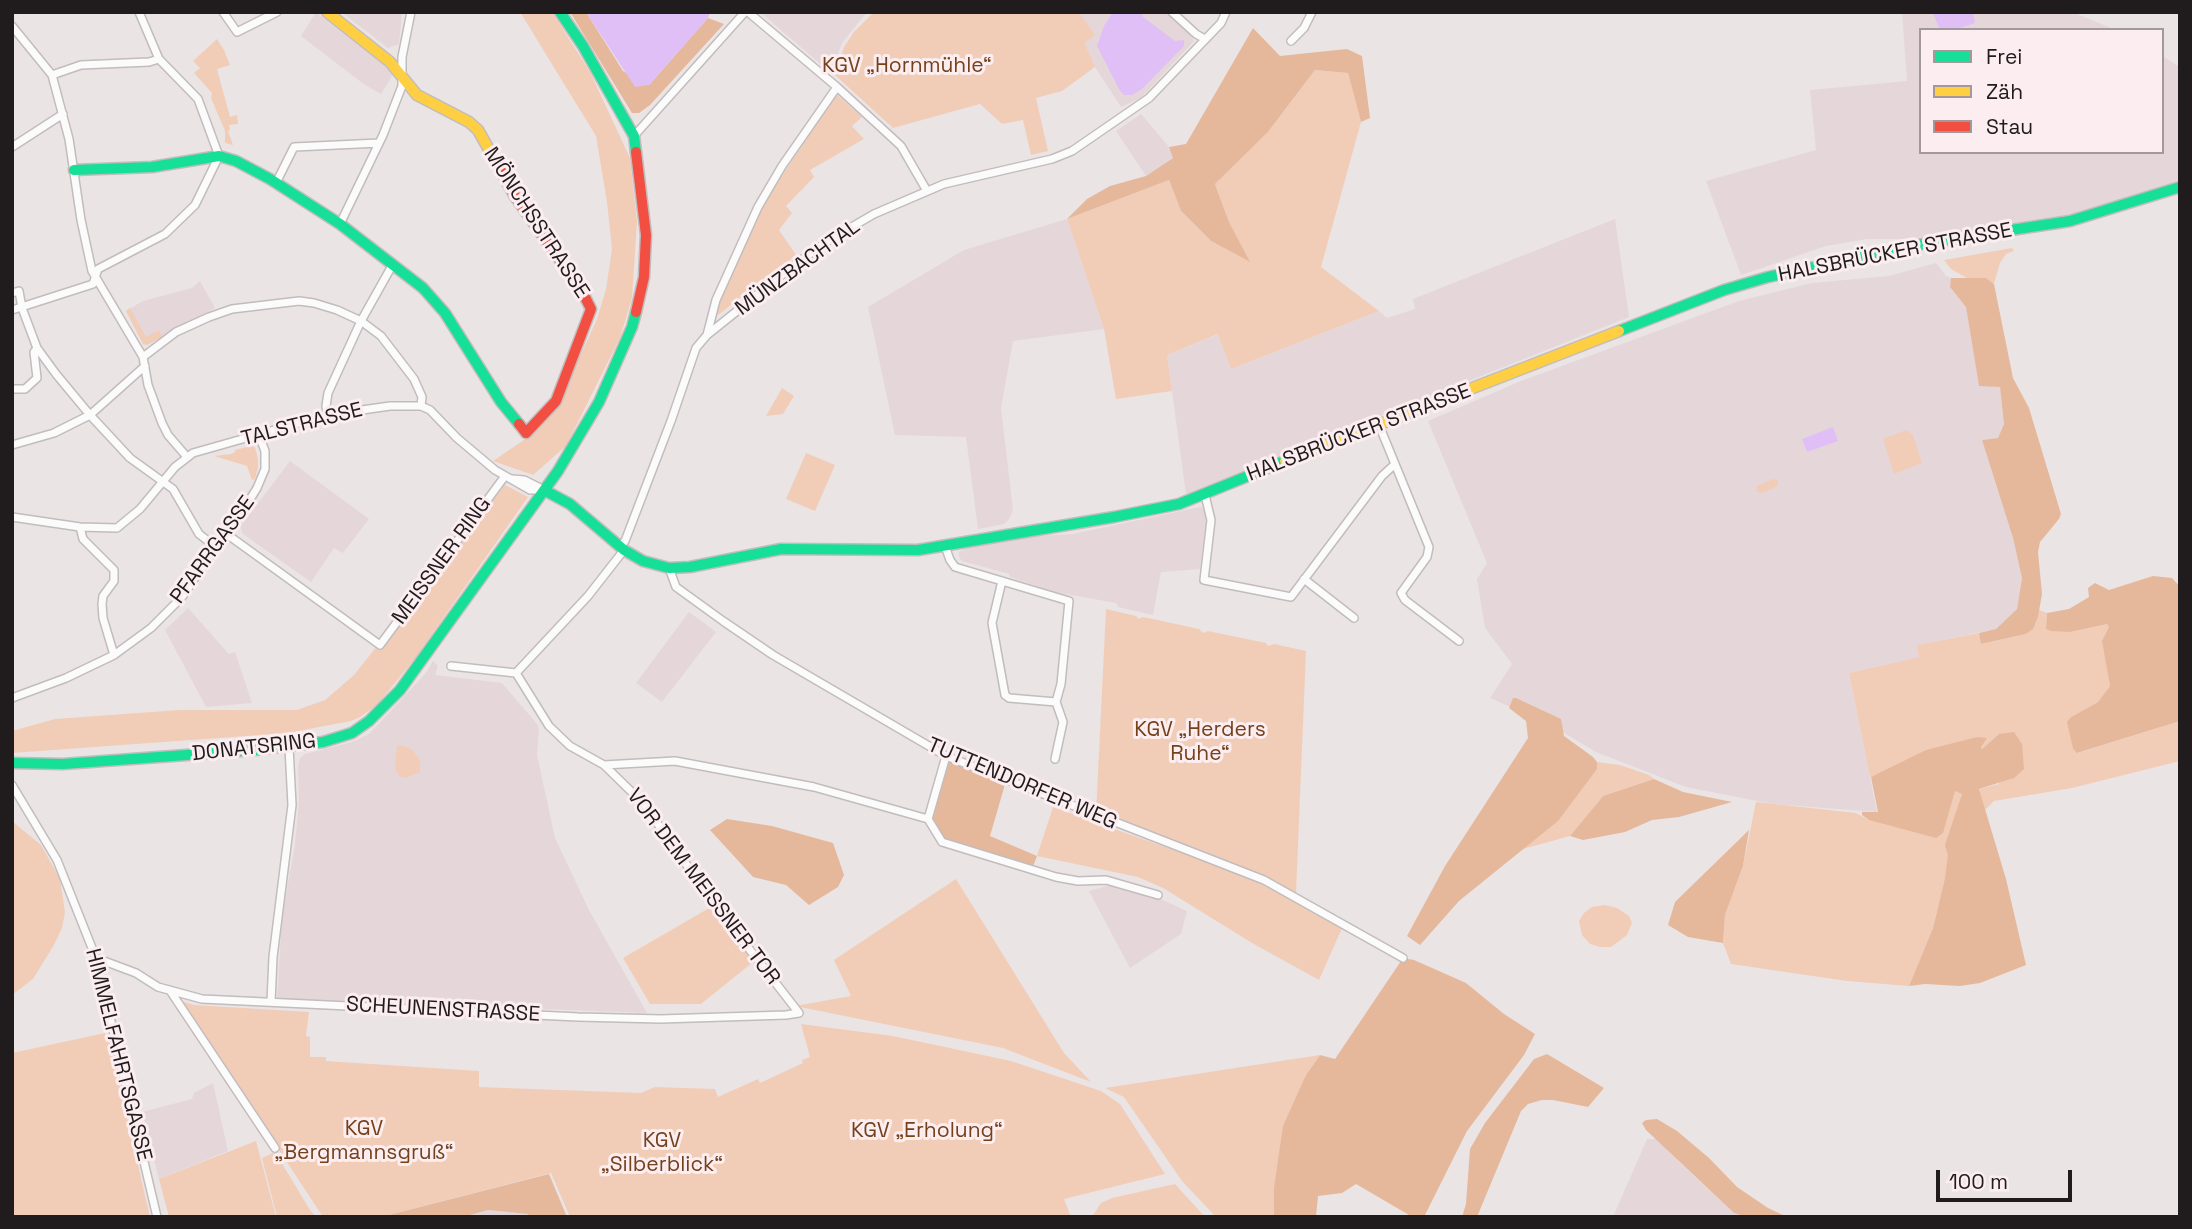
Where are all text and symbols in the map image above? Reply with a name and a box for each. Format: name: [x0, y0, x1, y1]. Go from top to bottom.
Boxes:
legend: [1919, 28, 2164, 154]
text: Frei: [1986, 43, 2022, 70]
park label: KGV „Hornmühle“: [822, 53, 992, 79]
text: Zäh: [1986, 78, 2023, 105]
text: Stau: [1986, 113, 2033, 140]
street label: MÖNCHSSTRASSE: [478, 143, 594, 303]
street label: MÜNZBACHTAL: [731, 214, 865, 322]
street label: HALSBRÜCKER STRASSE: [1776, 218, 2014, 288]
street label: HALSBRÜCKER STRASSE: [1244, 379, 1474, 487]
street label: TALSTRASSE: [239, 398, 365, 452]
street label: PFARRGASSE: [165, 491, 261, 609]
street label: MEISSNER RING: [387, 492, 497, 630]
park label: KGV „Herders Ruhe“: [1134, 717, 1266, 767]
street label: DONATSRING: [191, 729, 317, 767]
street label: TUTTENDORFER WEG: [923, 733, 1121, 835]
street label: VOR DEM MEISSNER TOR: [621, 784, 785, 990]
street label: HIMMELFAHRTSGASSE: [79, 946, 157, 1164]
street label: SCHEUNENSTRASSE: [345, 992, 541, 1028]
park label: KGV „Bergmannsgruß“: [274, 1116, 454, 1166]
park label: KGV „Erholung“: [851, 1118, 1003, 1144]
park label: KGV „Silberblick“: [601, 1128, 723, 1178]
scale bar: [1940, 1156, 2076, 1200]
text: 100 m: [1949, 1168, 2008, 1195]

